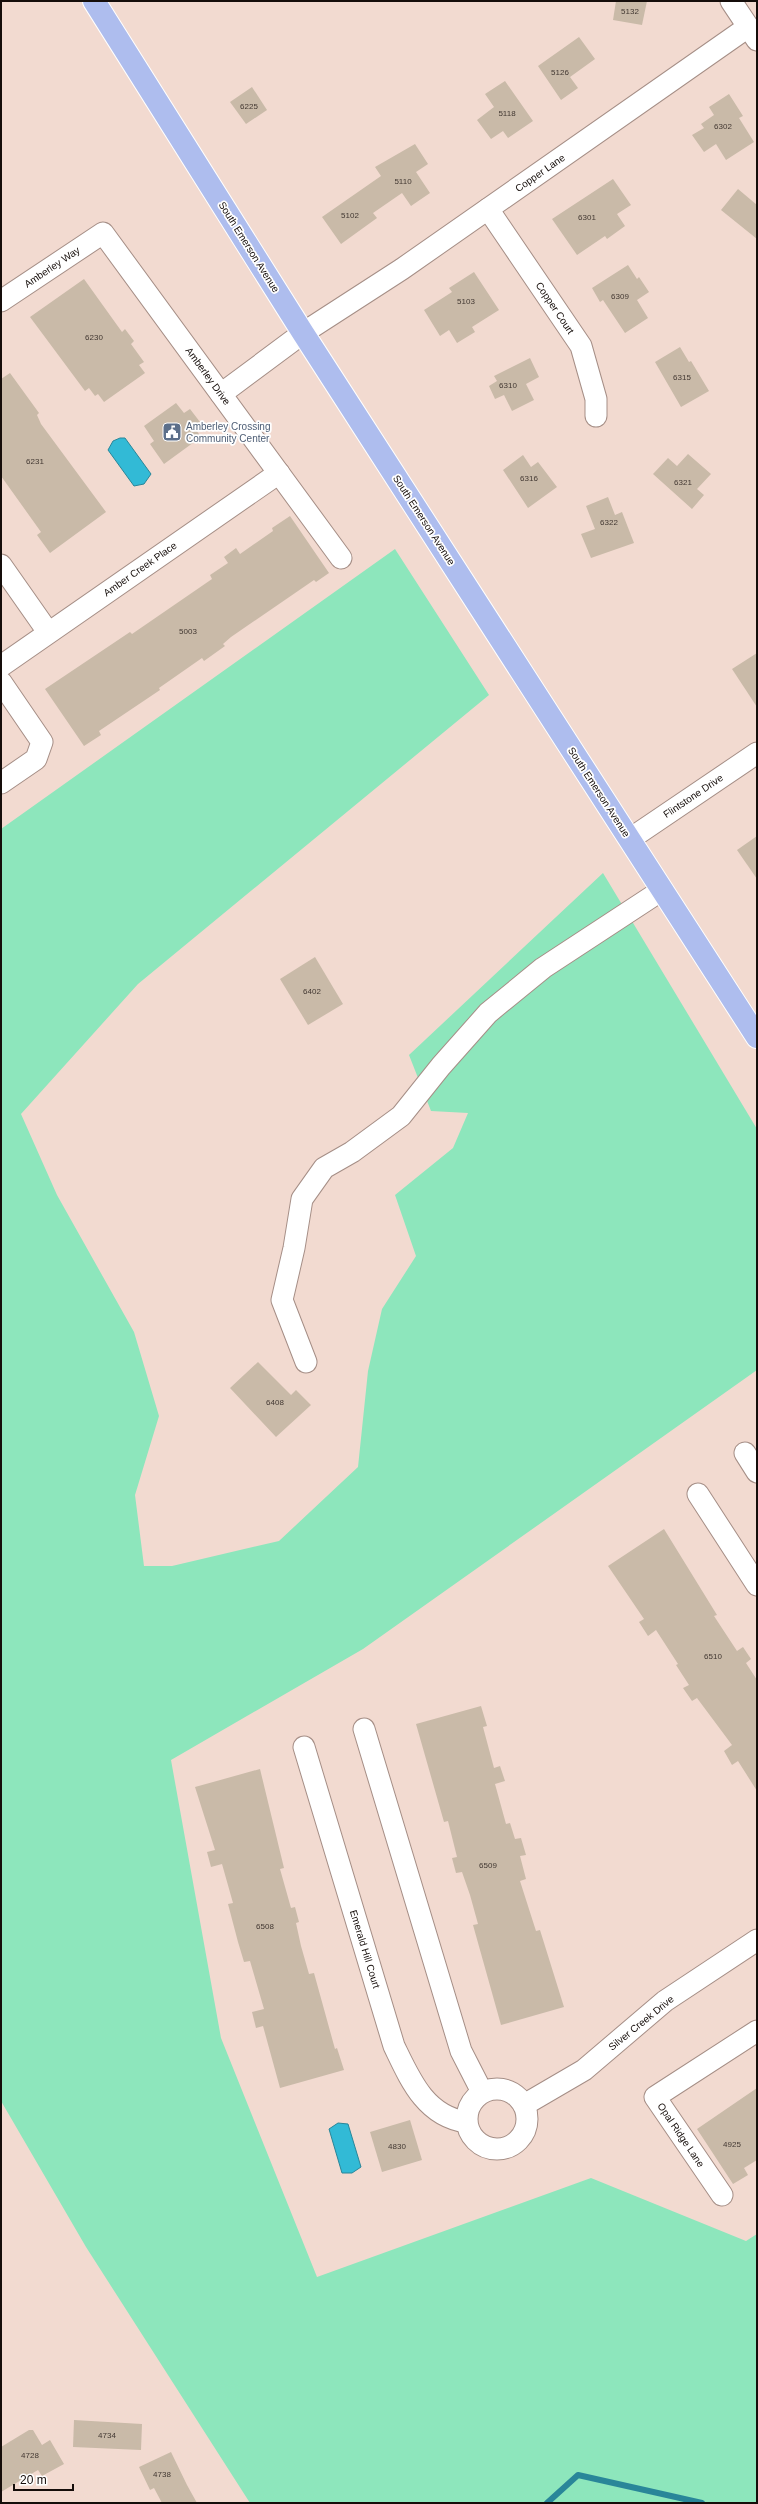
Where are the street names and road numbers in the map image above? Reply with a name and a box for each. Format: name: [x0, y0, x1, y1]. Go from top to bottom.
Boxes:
street label: Copper Lane: [513, 152, 567, 194]
street label: South Emerson Avenue: [217, 200, 282, 295]
street label: Amberley Way: [22, 244, 82, 290]
street label: Copper Court: [534, 280, 576, 336]
street label: Amberley Drive: [183, 345, 233, 407]
street label: South Emerson Avenue: [391, 473, 457, 567]
street label: Amber Creek Place: [101, 539, 179, 598]
street label: South Emerson Avenue: [566, 745, 632, 839]
street label: Flintstone Drive: [661, 772, 725, 820]
street label: Emerald Hill Court: [348, 1909, 382, 1990]
street label: Silver Creek Drive: [606, 1993, 676, 2053]
street label: Opal Ridge Lane: [655, 2101, 707, 2170]

